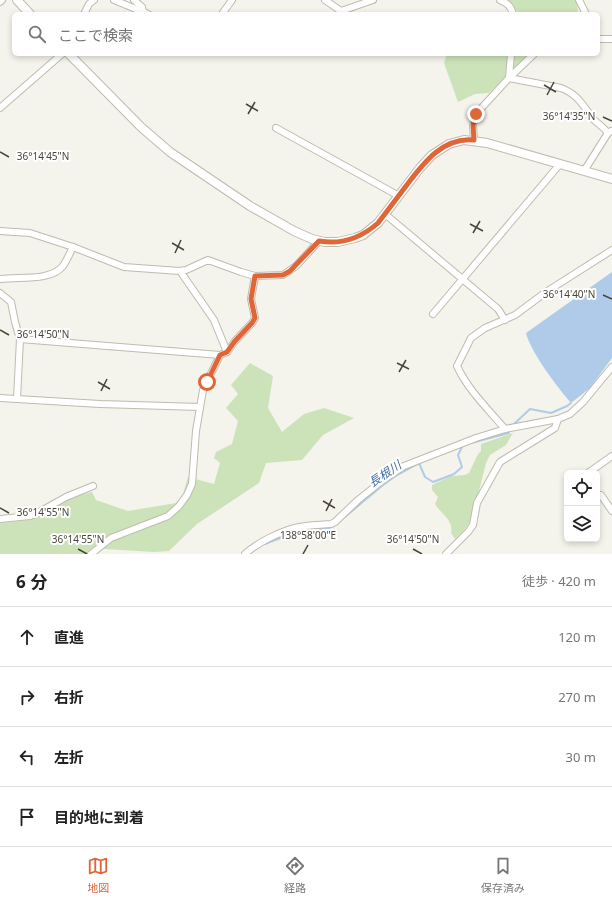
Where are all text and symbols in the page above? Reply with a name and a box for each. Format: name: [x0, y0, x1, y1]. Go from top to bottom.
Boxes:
search box: [12, 12, 600, 56]
icon: search: [26, 23, 48, 45]
text: ここで検索: [58, 25, 133, 45]
route end: [467, 105, 485, 123]
text: 36°14'35"N: [543, 109, 595, 123]
text: 36°14'45"N: [17, 149, 69, 163]
text: 36°14'40"N: [543, 287, 595, 301]
text: 36°14'50"N: [17, 327, 69, 341]
route start: [198, 373, 216, 391]
water label: 長根川: [365, 455, 406, 491]
map controls: [564, 470, 600, 542]
button: locate: [564, 470, 600, 506]
text: 36°14'55"N: [17, 505, 69, 519]
button: layers: [564, 506, 600, 542]
text: 138°58'00"E: [280, 528, 336, 542]
text: 36°14'55"N: [52, 532, 104, 546]
text: 36°14'50"N: [387, 532, 439, 546]
text: 6 分: [16, 570, 47, 593]
text: 徒歩 · 420 m: [522, 572, 596, 590]
icon: ahead: [16, 626, 38, 648]
text: 直進: [54, 627, 84, 647]
text: 120 m: [558, 628, 596, 646]
icon: right: [16, 686, 38, 708]
text: 右折: [54, 687, 84, 707]
text: 270 m: [558, 688, 596, 706]
icon: left: [16, 746, 38, 768]
text: 左折: [54, 747, 84, 767]
text: 30 m: [566, 748, 596, 766]
icon: arrive: [16, 806, 38, 828]
text: 目的地に到着: [54, 807, 144, 827]
tab: 地図: [87, 855, 109, 895]
tab: 経路: [284, 855, 306, 895]
tab: 保存済み: [481, 855, 525, 895]

